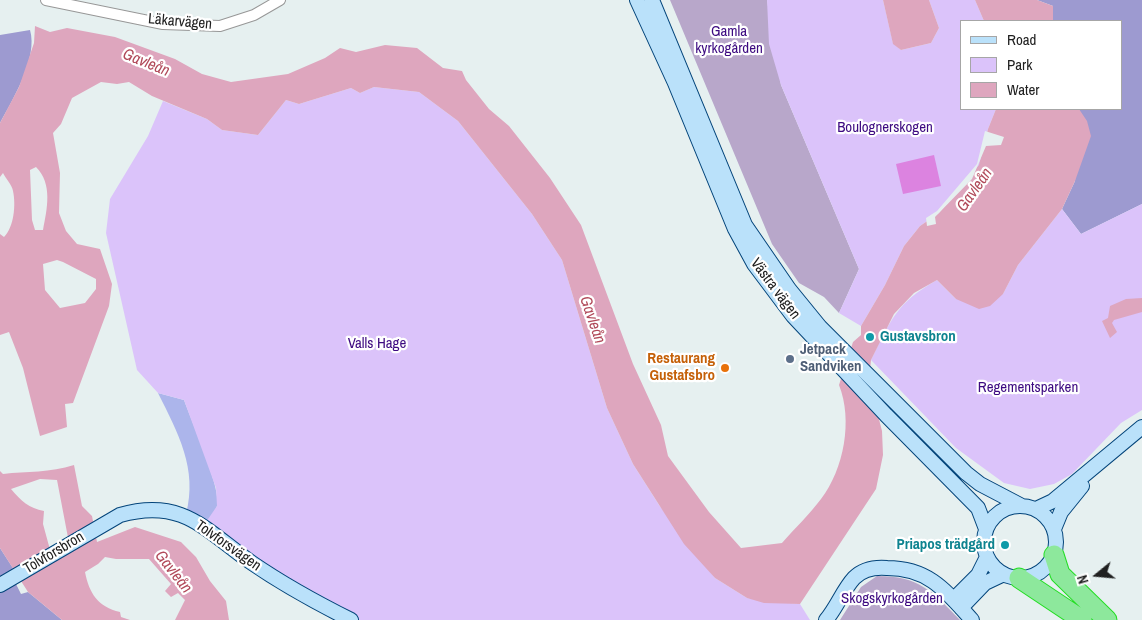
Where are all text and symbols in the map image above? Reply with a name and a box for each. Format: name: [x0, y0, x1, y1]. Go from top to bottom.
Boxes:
street label: Läkarvägen: [147, 10, 213, 34]
legend: [960, 20, 1122, 110]
park label: Gamla kyrkogården: [695, 23, 763, 58]
text: Road: [1007, 29, 1036, 50]
water label: Gavleån: [120, 45, 172, 81]
text: Park: [1007, 54, 1032, 75]
text: Water: [1007, 79, 1039, 100]
park label: Boulognerskogen: [837, 119, 933, 137]
water label: Gavleån: [953, 164, 997, 216]
street label: Västra vägen: [746, 255, 804, 323]
water label: Gavleån: [575, 294, 609, 346]
place label: Gustavsbron: [880, 328, 956, 346]
marker: Gustavsbron: [864, 331, 876, 343]
park label: Valls Hage: [348, 335, 406, 353]
place label: Jetpack Sandviken: [800, 341, 862, 376]
place label: Restaurang Gustafsbro: [647, 350, 715, 385]
marker: Jetpack Sandviken: [784, 353, 796, 365]
marker: Restaurang Gustafsbro: [719, 362, 731, 374]
park label: Regementsparken: [978, 379, 1078, 397]
street label: Tolvforsvägen: [192, 517, 264, 575]
street label: Tolvforsbron: [21, 528, 87, 578]
place label: Priapos trädgård: [897, 536, 995, 554]
marker: Priapos trädgård: [999, 539, 1011, 551]
water label: Gavleån: [150, 547, 196, 597]
north arrow: [1072, 550, 1122, 600]
text: N: [1073, 573, 1092, 586]
park label: Skogskyrkogården: [841, 590, 943, 608]

